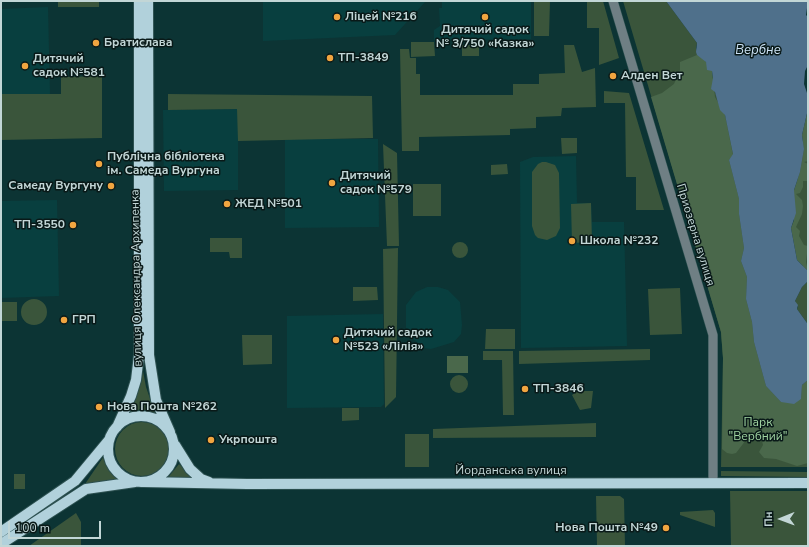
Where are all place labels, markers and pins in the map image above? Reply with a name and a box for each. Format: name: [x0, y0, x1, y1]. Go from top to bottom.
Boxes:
place label: Ліцей №216: [345, 10, 417, 24]
marker: Ліцей №216: [332, 12, 342, 22]
marker: Дитячий садок № 3/750 «Казка»: [480, 12, 490, 22]
place label: Дитячий садок № 3/750 «Казка»: [436, 23, 534, 51]
place label: Братислава: [104, 36, 172, 50]
marker: Братислава: [91, 38, 101, 48]
place label: ТП-3849: [338, 51, 389, 65]
place label: Дитячий садок №581: [33, 52, 105, 80]
marker: ТП-3849: [325, 53, 335, 63]
marker: Дитячий садок №581: [20, 61, 30, 71]
place label: Алден Вет: [621, 69, 682, 83]
marker: Алден Вет: [608, 71, 618, 81]
place label: Публічна бібліотека ім. Самеда Вургуна: [107, 150, 225, 178]
marker: Публічна бібліотека ім. Самеда Вургуна: [94, 159, 104, 169]
place label: Дитячий садок №579: [340, 169, 412, 197]
marker: Дитячий садок №579: [327, 178, 337, 188]
place label: Самеду Вургуну: [8, 179, 103, 193]
marker: Самеду Вургуну: [106, 181, 116, 191]
place label: ЖЕД №501: [235, 197, 302, 211]
marker: ЖЕД №501: [222, 199, 232, 209]
place label: ТП-3550: [14, 218, 65, 232]
marker: ТП-3550: [68, 220, 78, 230]
place label: Школа №232: [580, 234, 658, 248]
marker: Школа №232: [567, 236, 577, 246]
place label: ГРП: [72, 313, 96, 327]
marker: ГРП: [59, 315, 69, 325]
place label: Дитячий садок №523 «Лілія»: [344, 326, 432, 354]
marker: Дитячий садок №523 «Лілія»: [331, 335, 341, 345]
place label: ТП-3846: [533, 382, 584, 396]
marker: ТП-3846: [520, 384, 530, 394]
place label: Нова Пошта №262: [107, 400, 217, 414]
marker: Нова Пошта №262: [94, 402, 104, 412]
place label: Укрпошта: [219, 433, 277, 447]
marker: Укрпошта: [206, 435, 216, 445]
place label: Нова Пошта №49: [555, 521, 658, 535]
marker: Нова Пошта №49: [661, 523, 671, 533]

